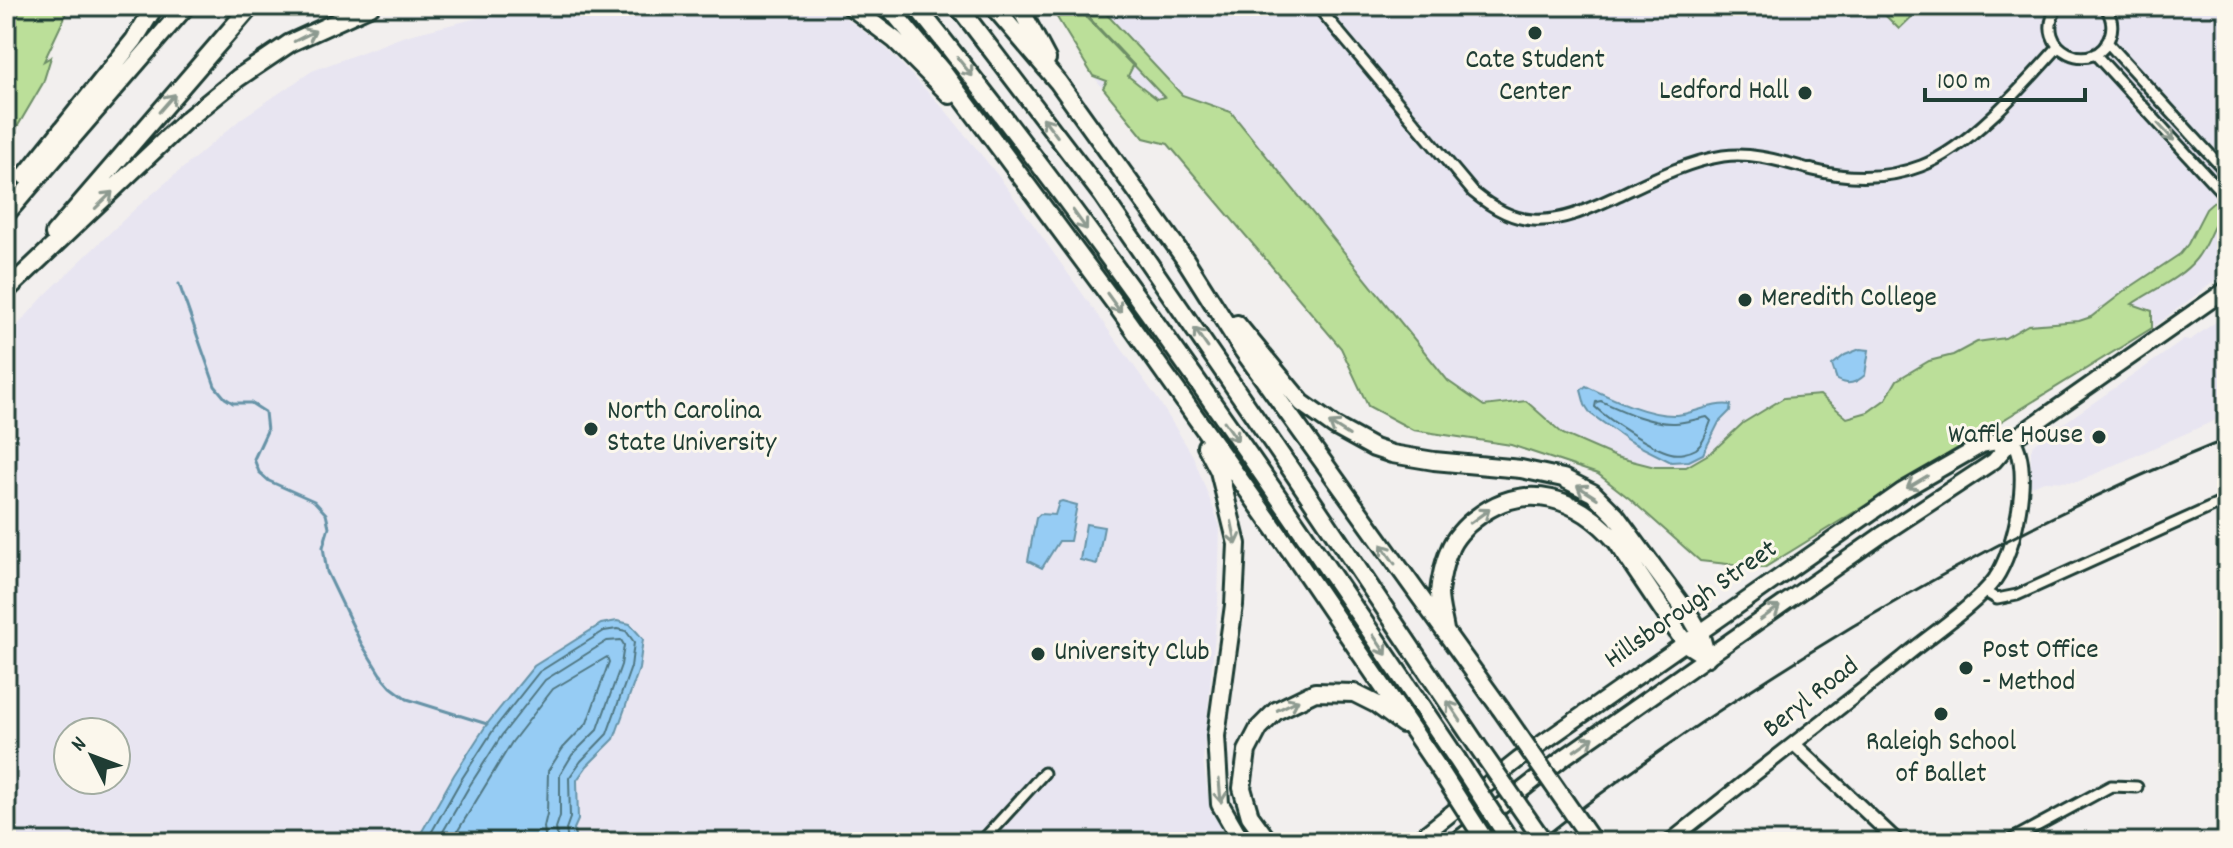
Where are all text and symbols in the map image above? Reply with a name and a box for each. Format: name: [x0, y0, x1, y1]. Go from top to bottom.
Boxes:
marker: Cate Student Center: [1526, 24, 1544, 42]
one-way arrow: [292, 27, 316, 43]
place label: Cate Student Center: [1465, 42, 1605, 114]
scale bar: [1925, 52, 2085, 102]
one-way arrow: [956, 56, 973, 77]
text: 100 m: [1937, 66, 1990, 100]
place label: Ledford Hall: [1659, 73, 1789, 113]
marker: Ledford Hall: [1796, 84, 1814, 102]
one-way arrow: [158, 94, 176, 114]
one-way arrow: [1042, 116, 1058, 138]
one-way arrow: [2157, 122, 2176, 142]
one-way arrow: [94, 190, 114, 209]
one-way arrow: [1072, 208, 1088, 230]
place label: Meredith College: [1761, 280, 1937, 320]
marker: Meredith College: [1736, 291, 1754, 309]
one-way arrow: [1106, 292, 1123, 314]
one-way arrow: [1193, 328, 1209, 350]
place label: North Carolina State University: [607, 393, 777, 465]
place label: Waffle House: [1948, 417, 2083, 457]
marker: North Carolina State University: [582, 420, 600, 438]
one-way arrow: [1223, 420, 1239, 442]
one-way arrow: [1328, 420, 1351, 436]
marker: Waffle House: [2090, 428, 2108, 446]
one-way arrow: [1906, 474, 1929, 490]
one-way arrow: [1576, 484, 1599, 500]
one-way arrow: [1469, 508, 1490, 525]
one-way arrow: [1227, 520, 1242, 546]
street label: Hillsborough Street: [1597, 531, 1787, 681]
one-way arrow: [1380, 543, 1396, 565]
one-way arrow: [1759, 605, 1781, 621]
place label: Post Office - Method: [1982, 632, 2099, 704]
one-way arrow: [1372, 633, 1388, 655]
place label: University Club: [1054, 634, 1210, 674]
marker: University Club: [1029, 645, 1047, 663]
street label: Beryl Road: [1755, 649, 1869, 749]
marker: Post Office - Method: [1957, 659, 1975, 677]
one-way arrow: [1275, 697, 1299, 712]
one-way arrow: [1446, 701, 1462, 723]
marker: Raleigh School of Ballet: [1932, 705, 1950, 723]
north arrow: [52, 716, 132, 796]
place label: Raleigh School of Ballet: [1866, 724, 2017, 796]
text: N: [65, 730, 95, 759]
one-way arrow: [1572, 735, 1594, 752]
one-way arrow: [1212, 778, 1227, 804]

